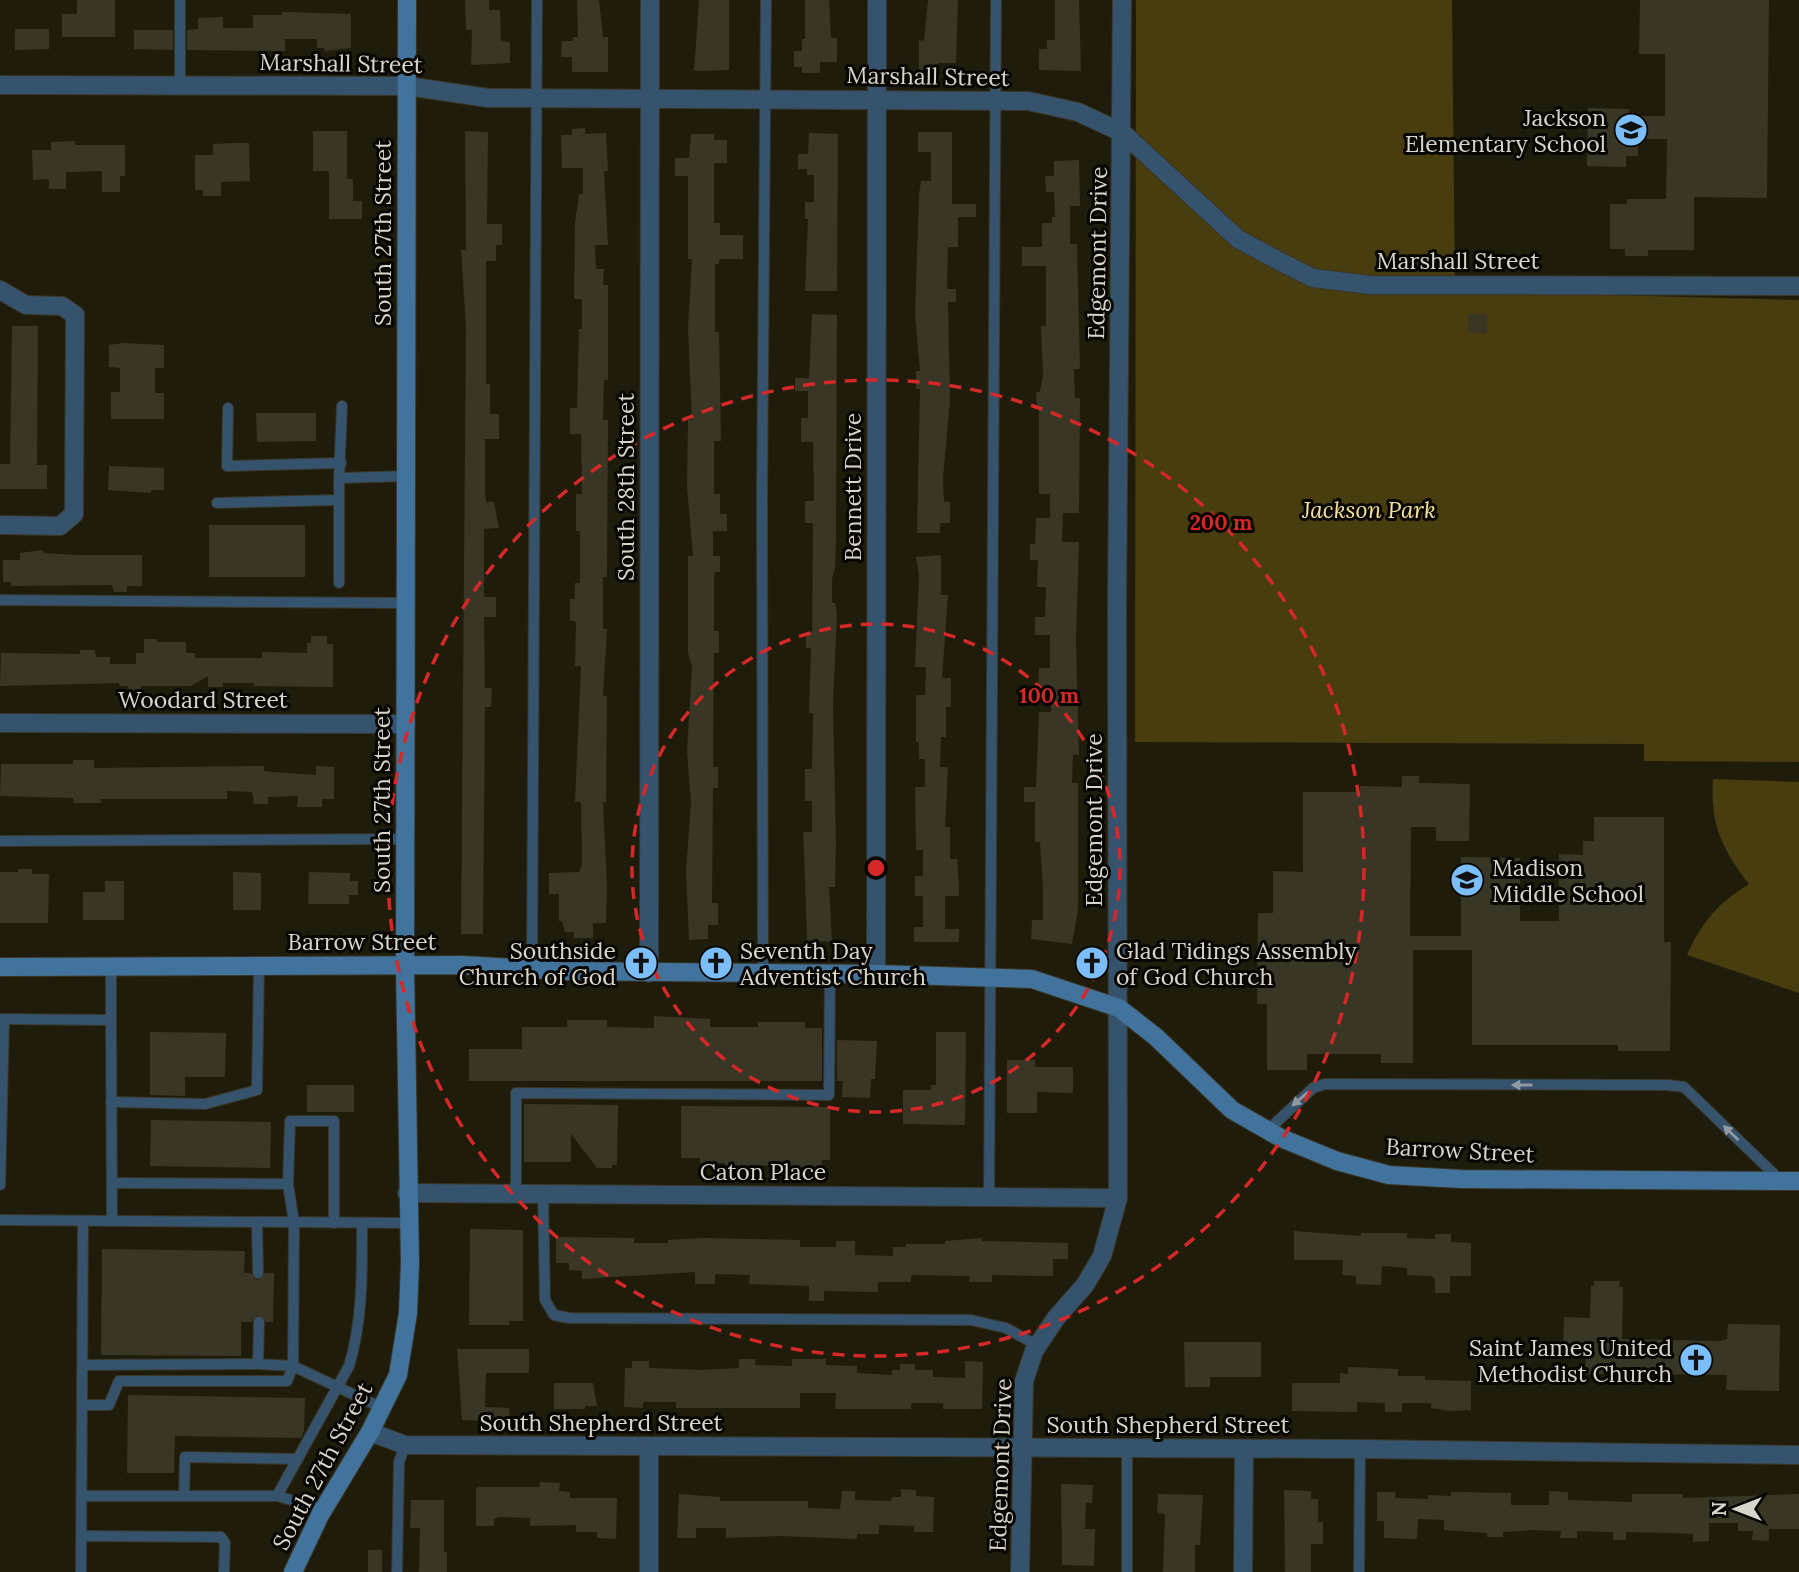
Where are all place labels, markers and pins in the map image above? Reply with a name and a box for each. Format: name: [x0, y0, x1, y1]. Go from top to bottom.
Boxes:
place label: Jackson Elementary School: [1405, 103, 1606, 158]
school or university icon: Jackson Elementary School: [1612, 111, 1650, 149]
place label: Madison Middle School: [1492, 853, 1644, 908]
centre of rings: [864, 856, 888, 880]
school or university icon: Madison Middle School: [1448, 861, 1486, 899]
place label: Southside Church of God: [459, 936, 616, 991]
place label: Seventh Day Adventist Church: [739, 936, 926, 991]
place label: Glad Tidings Assembly of God Church: [1116, 936, 1357, 991]
church icon: Southside Church of God: [622, 944, 660, 982]
church icon: Seventh Day Adventist Church: [697, 944, 735, 982]
church icon: Glad Tidings Assembly of God Church: [1073, 944, 1111, 982]
place label: Saint James United Methodist Church: [1469, 1333, 1672, 1388]
church icon: Saint James United Methodist Church: [1677, 1341, 1715, 1379]

